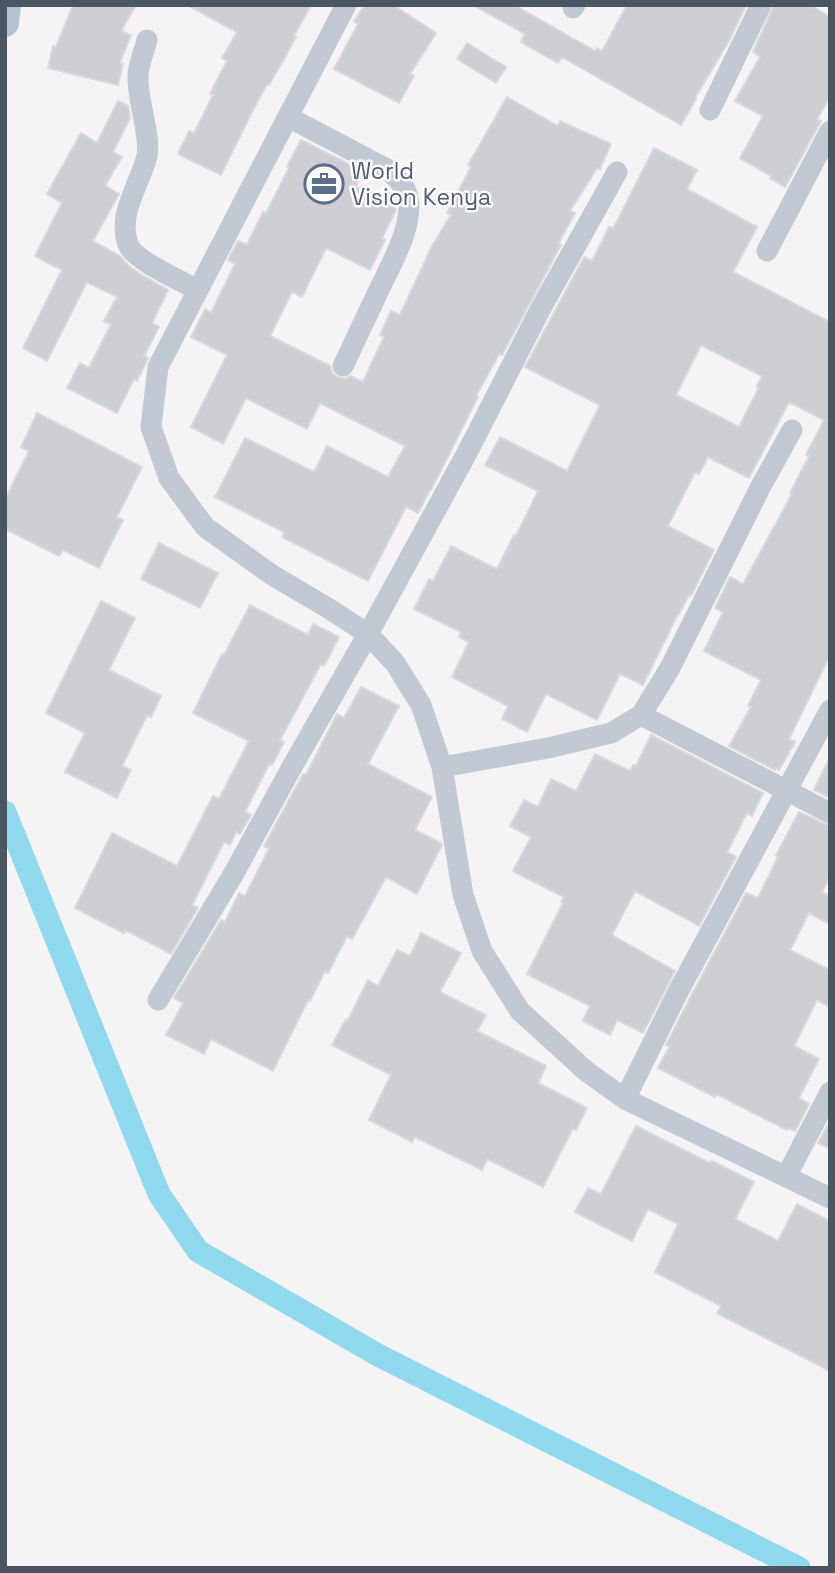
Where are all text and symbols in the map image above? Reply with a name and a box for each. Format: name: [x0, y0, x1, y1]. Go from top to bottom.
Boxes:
place label: World Vision Kenya: [351, 156, 491, 212]
office icon: World Vision Kenya: [303, 163, 345, 205]

